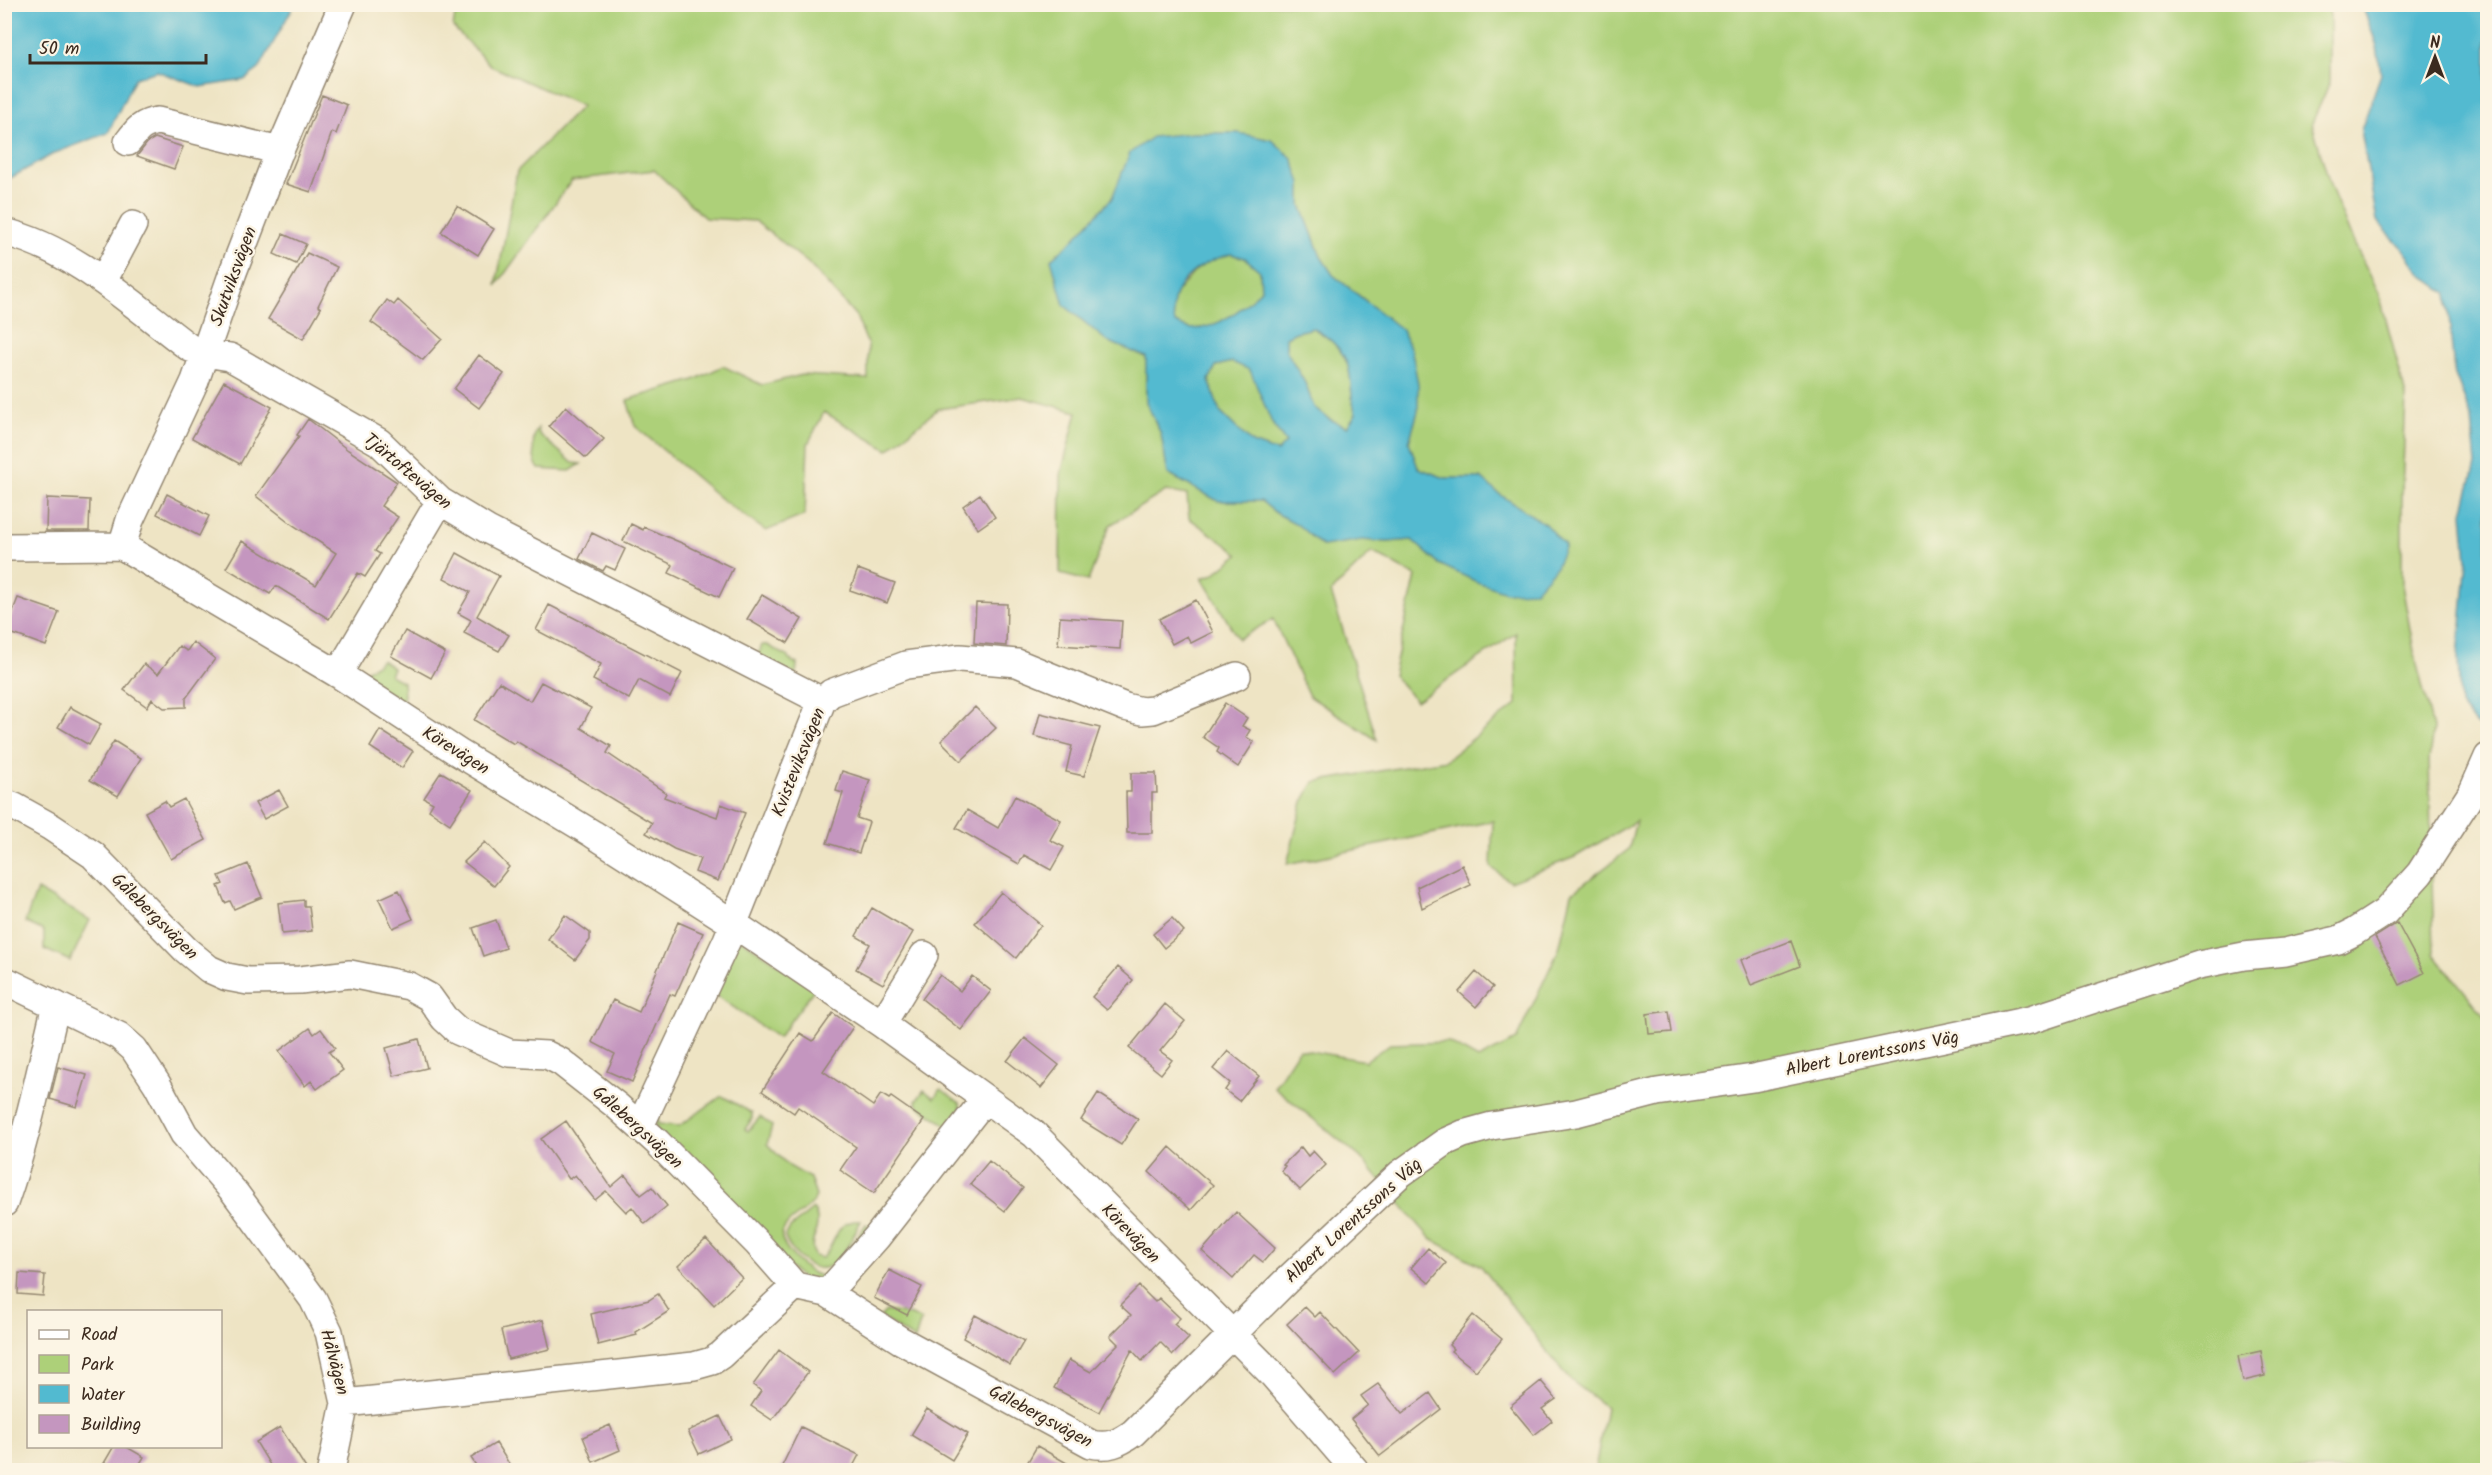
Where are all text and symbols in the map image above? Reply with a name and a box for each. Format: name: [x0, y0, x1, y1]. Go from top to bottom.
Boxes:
scale bar: [30, 27, 206, 65]
north arrow: [2405, 27, 2465, 87]
text: N: [2430, 31, 2440, 56]
text: 50 m: [39, 35, 79, 64]
street label: Skutviksvägen: [203, 223, 266, 330]
street label: Tjärtoftevägen: [356, 426, 458, 518]
street label: Kvisteviksvägen: [764, 704, 834, 822]
street label: Körevägen: [416, 719, 495, 783]
street label: Gålebergsvägen: [103, 866, 205, 968]
street label: Albert Lorentssons Väg: [1783, 1023, 1962, 1086]
street label: Gålebergsvägen: [585, 1079, 689, 1177]
street label: Albert Lorentssons Väg: [1279, 1151, 1429, 1291]
street label: Körevägen: [1093, 1197, 1166, 1271]
legend: [27, 1310, 222, 1448]
text: Road: [81, 1321, 118, 1350]
street label: Hålvägen: [311, 1326, 356, 1399]
text: Park: [81, 1351, 114, 1380]
street label: Gålebergsvägen: [983, 1378, 1097, 1457]
text: Water: [81, 1381, 126, 1410]
text: Building: [81, 1411, 141, 1440]

